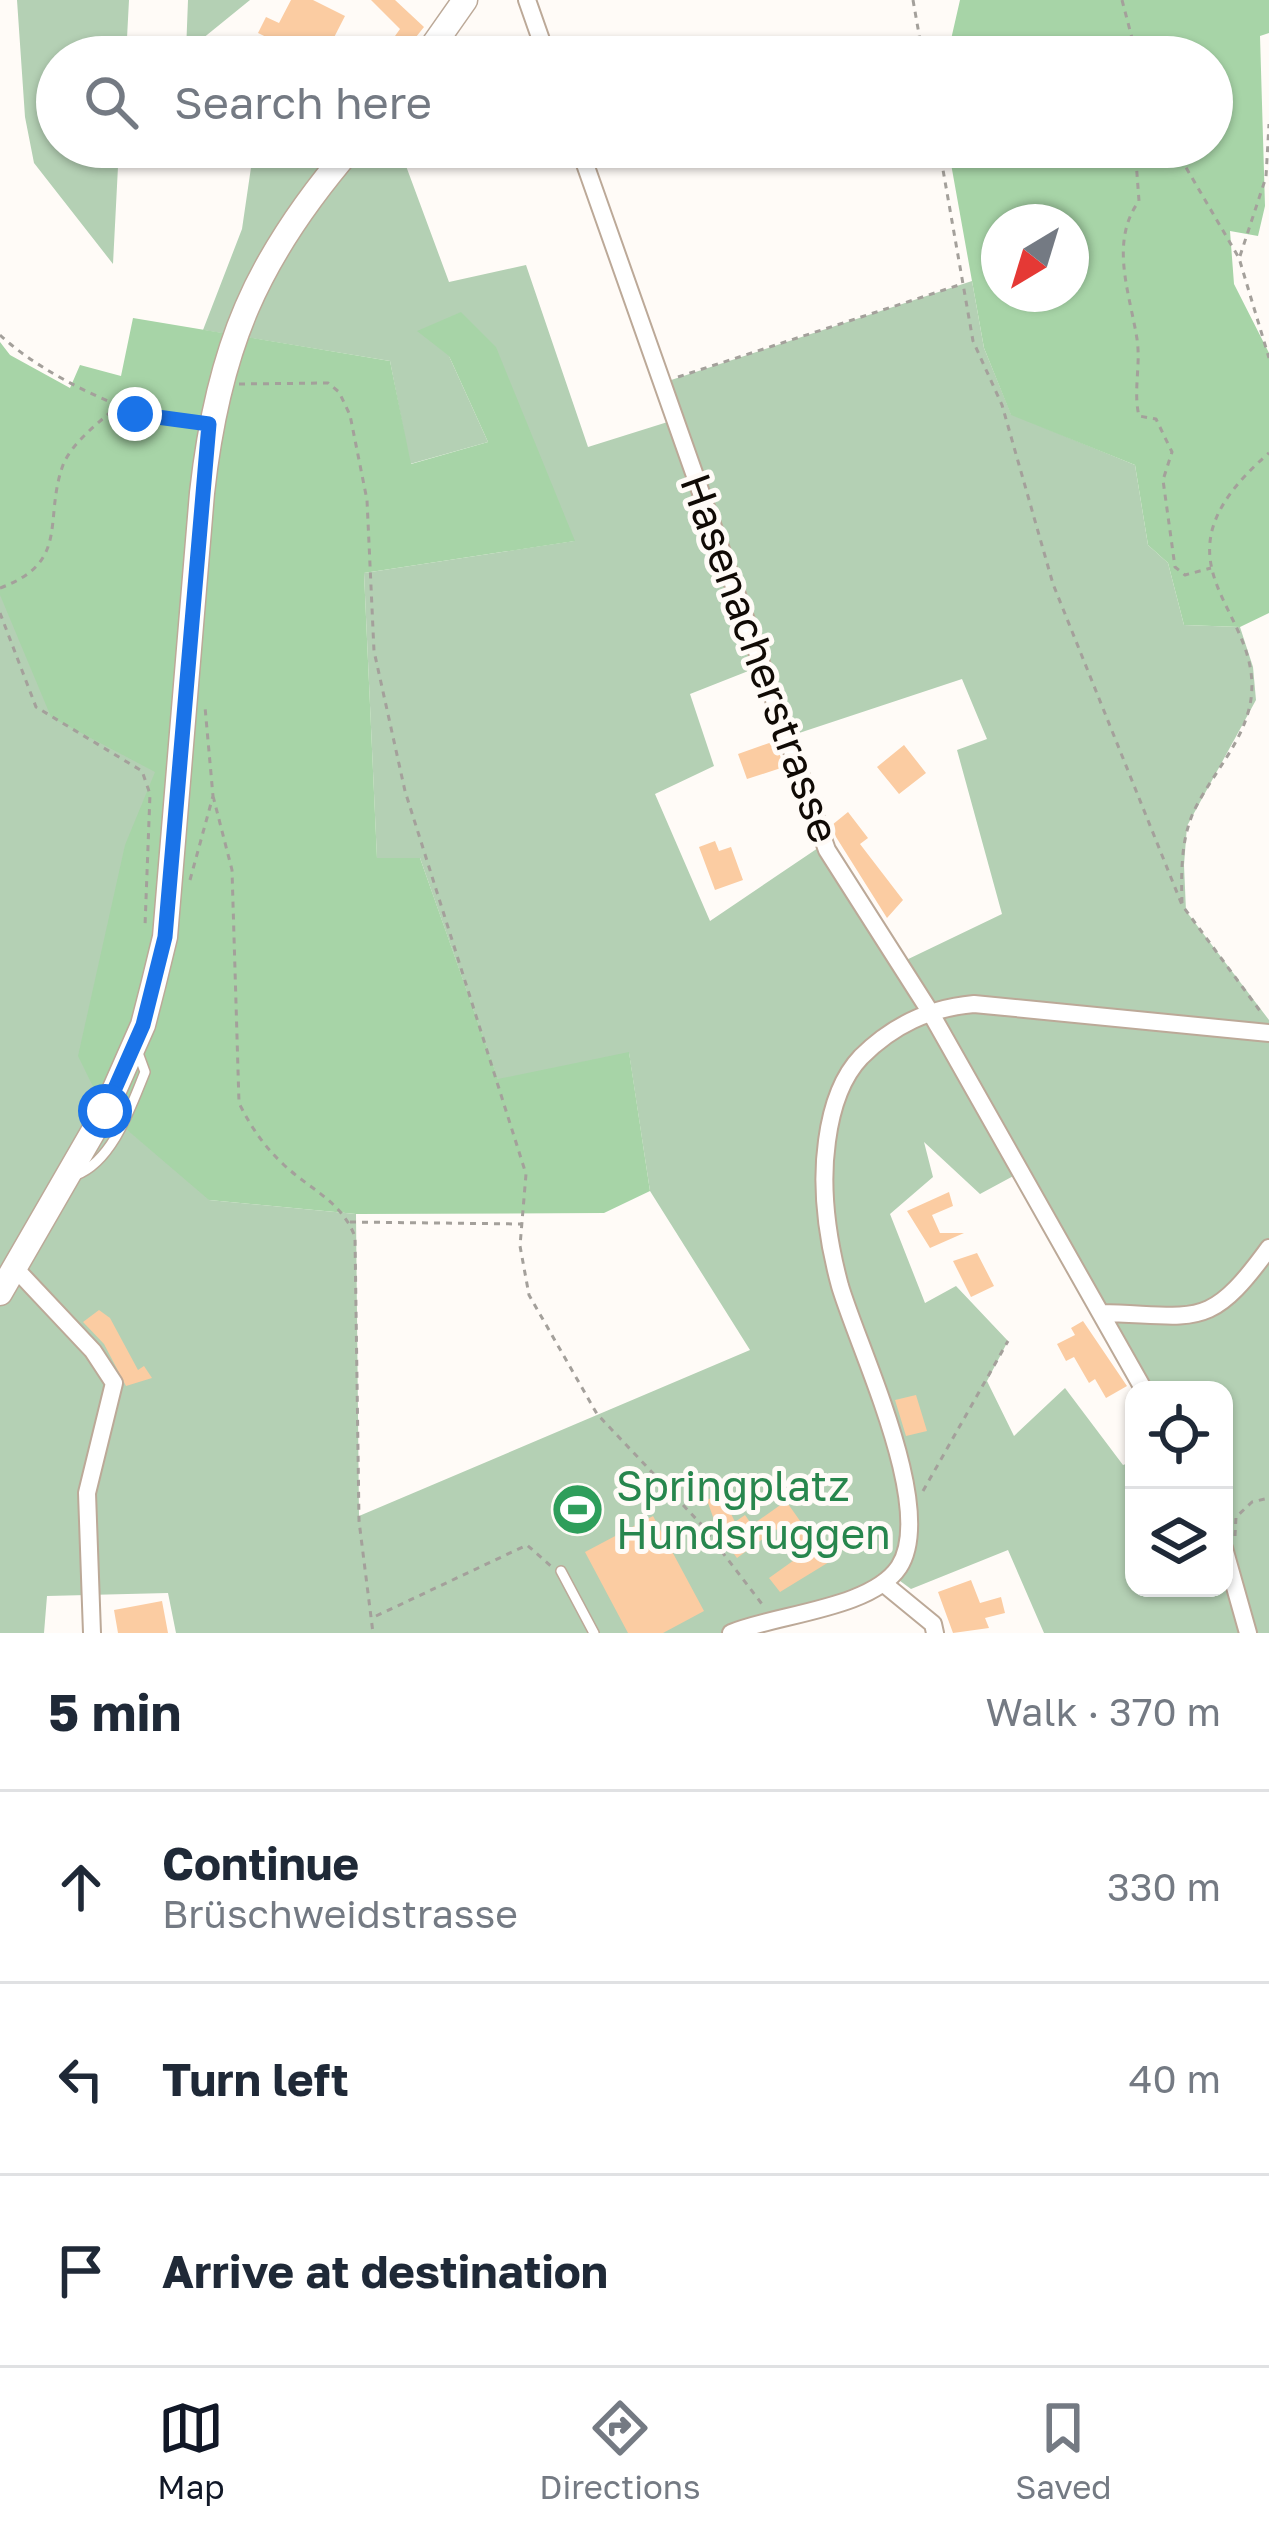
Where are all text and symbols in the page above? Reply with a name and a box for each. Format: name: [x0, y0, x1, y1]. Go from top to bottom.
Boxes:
search box: [36, 36, 1233, 168]
icon: search: [78, 69, 144, 135]
text: Search here: [174, 75, 432, 129]
north arrow: [981, 204, 1089, 312]
route end: [108, 387, 162, 441]
street label: Hasenacherstrasse: [671, 466, 851, 849]
route start: [78, 1084, 132, 1138]
map controls: [1125, 1381, 1233, 1597]
button: locate: [1125, 1381, 1233, 1489]
place label: Springplatz Hundsruggen: [616, 1460, 891, 1558]
sports icon: Springplatz Hundsruggen: [549, 1482, 605, 1538]
button: layers: [1125, 1489, 1233, 1597]
text: 5 min: [48, 1681, 181, 1742]
text: Walk · 370 m: [985, 1688, 1221, 1735]
text: Continue: [162, 1836, 359, 1890]
icon: ahead: [48, 1854, 114, 1920]
text: 330 m: [1107, 1863, 1221, 1910]
text: Brüschweidstrasse: [162, 1890, 518, 1937]
icon: left: [48, 2046, 114, 2112]
text: Turn left: [162, 2052, 349, 2106]
text: 40 m: [1129, 2055, 1221, 2102]
icon: arrive: [48, 2238, 114, 2304]
text: Arrive at destination: [162, 2244, 608, 2298]
tab: Map: [157, 2395, 225, 2506]
tab: Directions: [539, 2395, 701, 2506]
tab: Saved: [1015, 2395, 1112, 2506]

